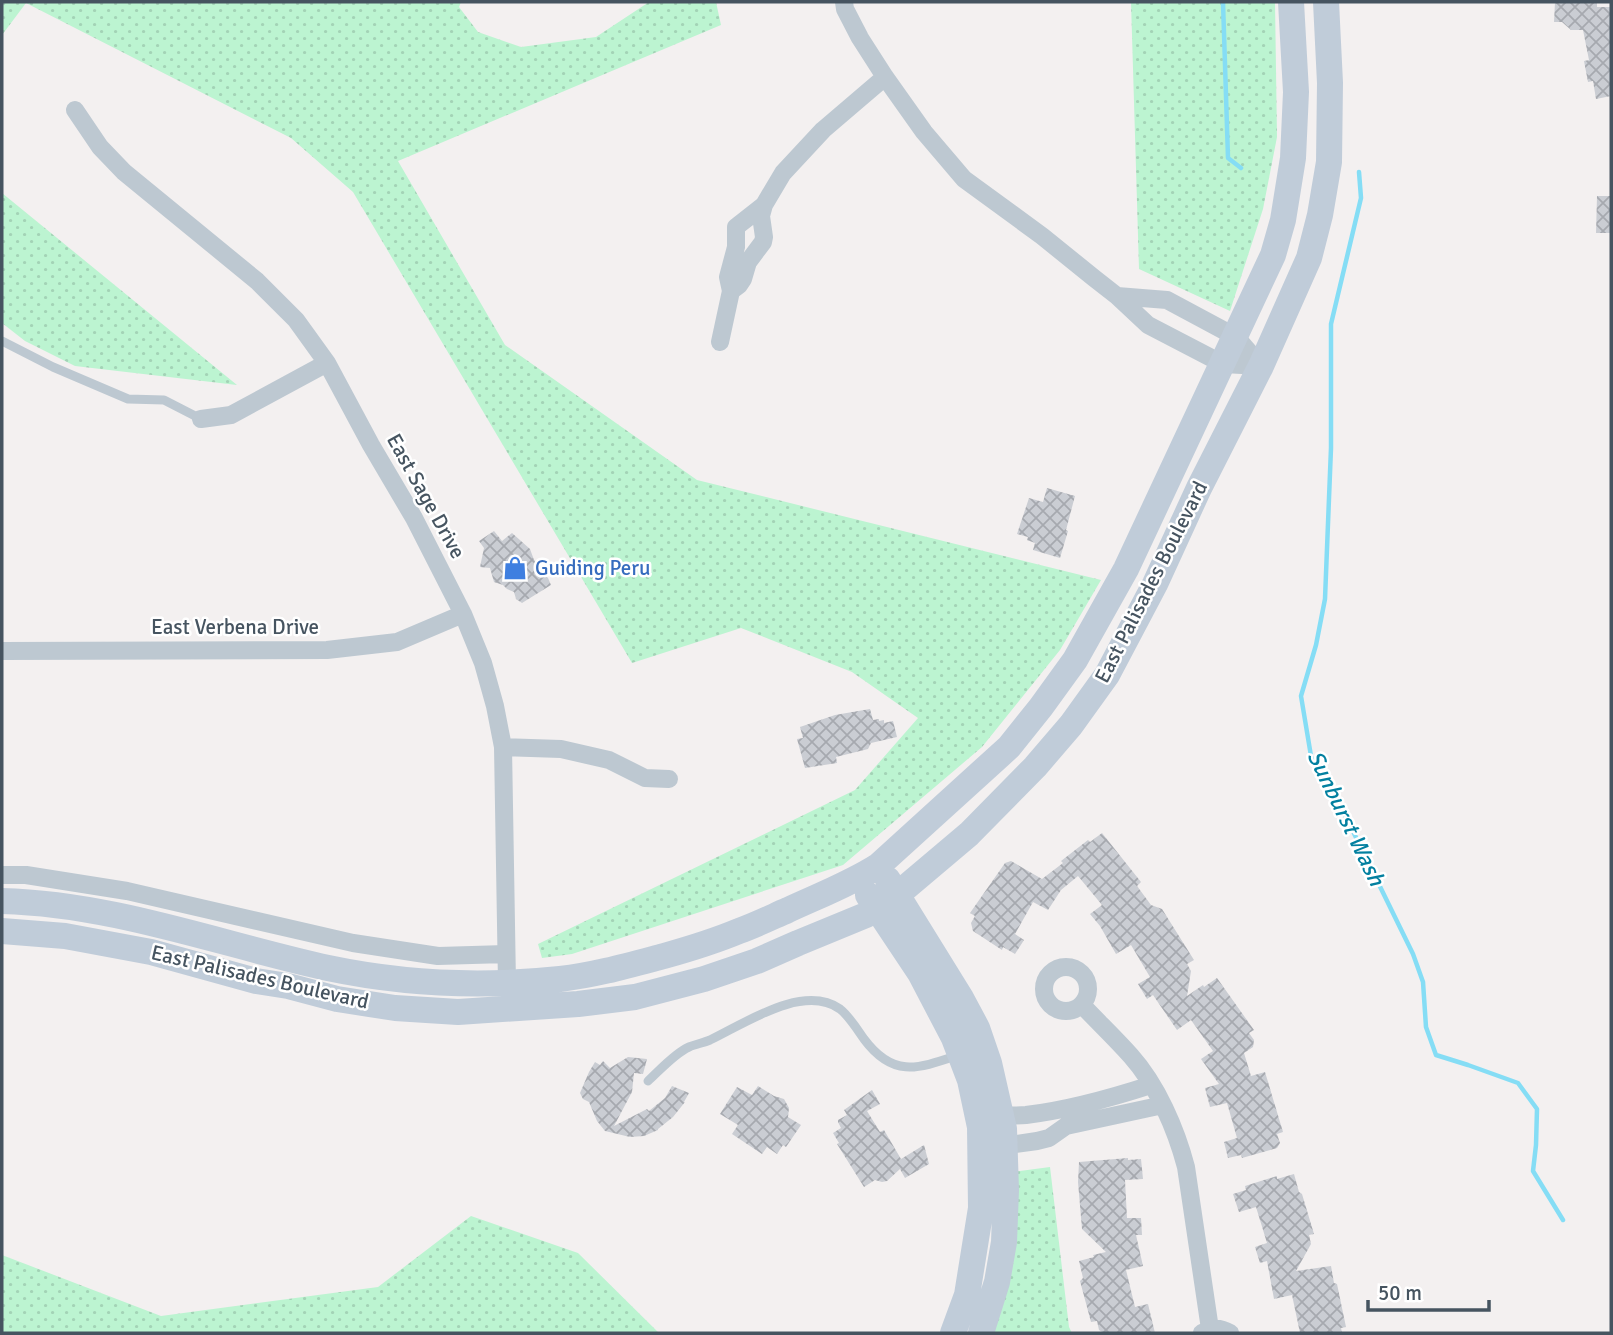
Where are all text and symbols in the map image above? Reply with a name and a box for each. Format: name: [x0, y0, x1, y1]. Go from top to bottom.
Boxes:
street label: East Sage Drive: [381, 429, 471, 563]
street label: East Palisades Boulevard: [1089, 477, 1213, 687]
shop icon: Guiding Peru: [501, 554, 529, 582]
place label: Guiding Peru: [535, 555, 651, 581]
street label: East Verbena Drive: [151, 614, 319, 640]
water label: Sunburst Wash: [1301, 745, 1392, 892]
street label: East Palisades Boulevard: [149, 939, 371, 1015]
scale bar: [1368, 1268, 1489, 1312]
text: 50 m: [1378, 1280, 1422, 1306]

